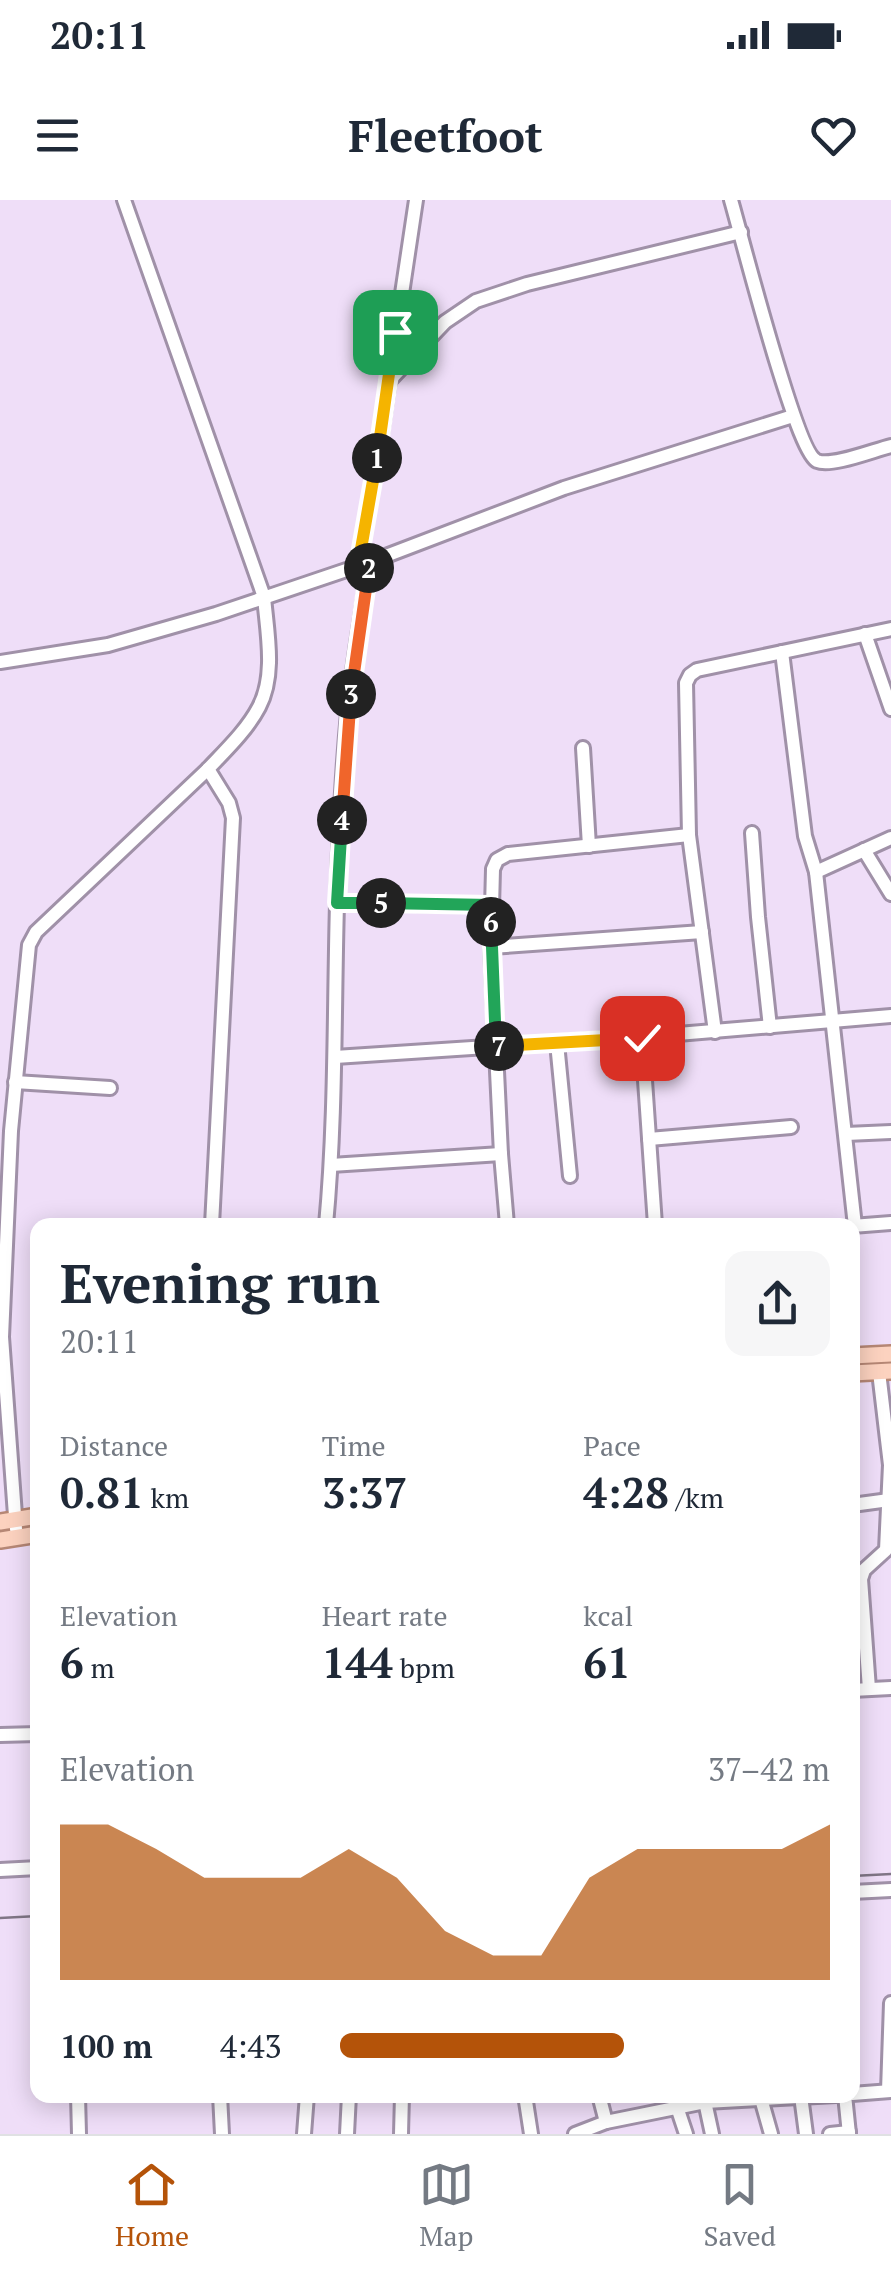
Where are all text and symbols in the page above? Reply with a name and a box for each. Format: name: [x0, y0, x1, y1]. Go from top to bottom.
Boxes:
text: 20:11: [50, 10, 149, 60]
text: Fleetfoot: [348, 105, 543, 165]
icon: menu: [30, 108, 85, 163]
icon: heart: [806, 108, 861, 163]
pin: [353, 290, 438, 375]
icon: arrive: [368, 305, 423, 360]
pin: 1: [352, 433, 402, 483]
text: 1: [369, 439, 385, 476]
pin: 2: [344, 543, 394, 593]
text: 2: [361, 549, 377, 586]
pin: 3: [326, 669, 376, 719]
text: 3: [343, 675, 359, 712]
pin: 4: [317, 795, 367, 845]
text: 4: [334, 801, 350, 838]
pin: 5: [356, 878, 406, 928]
text: 5: [373, 884, 389, 921]
pin: 6: [466, 897, 516, 947]
text: 6: [483, 903, 499, 940]
pin: [600, 996, 685, 1081]
icon: check: [615, 1011, 670, 1066]
pin: 7: [474, 1021, 524, 1071]
text: 7: [491, 1027, 507, 1064]
text: Evening run: [60, 1246, 380, 1319]
button: share: [725, 1251, 830, 1356]
text: 20:11: [60, 1320, 139, 1362]
text: Distance: [60, 1427, 168, 1464]
text: Time: [322, 1427, 386, 1464]
text: Pace: [583, 1427, 641, 1464]
text: 0.81: [60, 1464, 144, 1520]
text: 3:37: [322, 1464, 407, 1520]
text: 4:28: [583, 1464, 669, 1520]
text: km: [144, 1479, 189, 1516]
text: /km: [669, 1479, 724, 1516]
text: Elevation: [60, 1597, 178, 1634]
text: Heart rate: [322, 1597, 448, 1634]
text: kcal: [583, 1597, 633, 1634]
text: 6: [60, 1634, 84, 1690]
text: 144: [322, 1634, 393, 1690]
text: 61: [583, 1634, 631, 1690]
text: m: [84, 1649, 115, 1686]
text: bpm: [393, 1649, 455, 1686]
text: Elevation: [60, 1748, 194, 1790]
text: 37–42 m: [708, 1748, 830, 1790]
text: 100 m: [60, 2025, 152, 2067]
text: 4:43: [220, 2025, 282, 2067]
tab: Home: [115, 2157, 189, 2254]
tab: Map: [419, 2157, 474, 2254]
tab: Saved: [704, 2157, 776, 2254]

